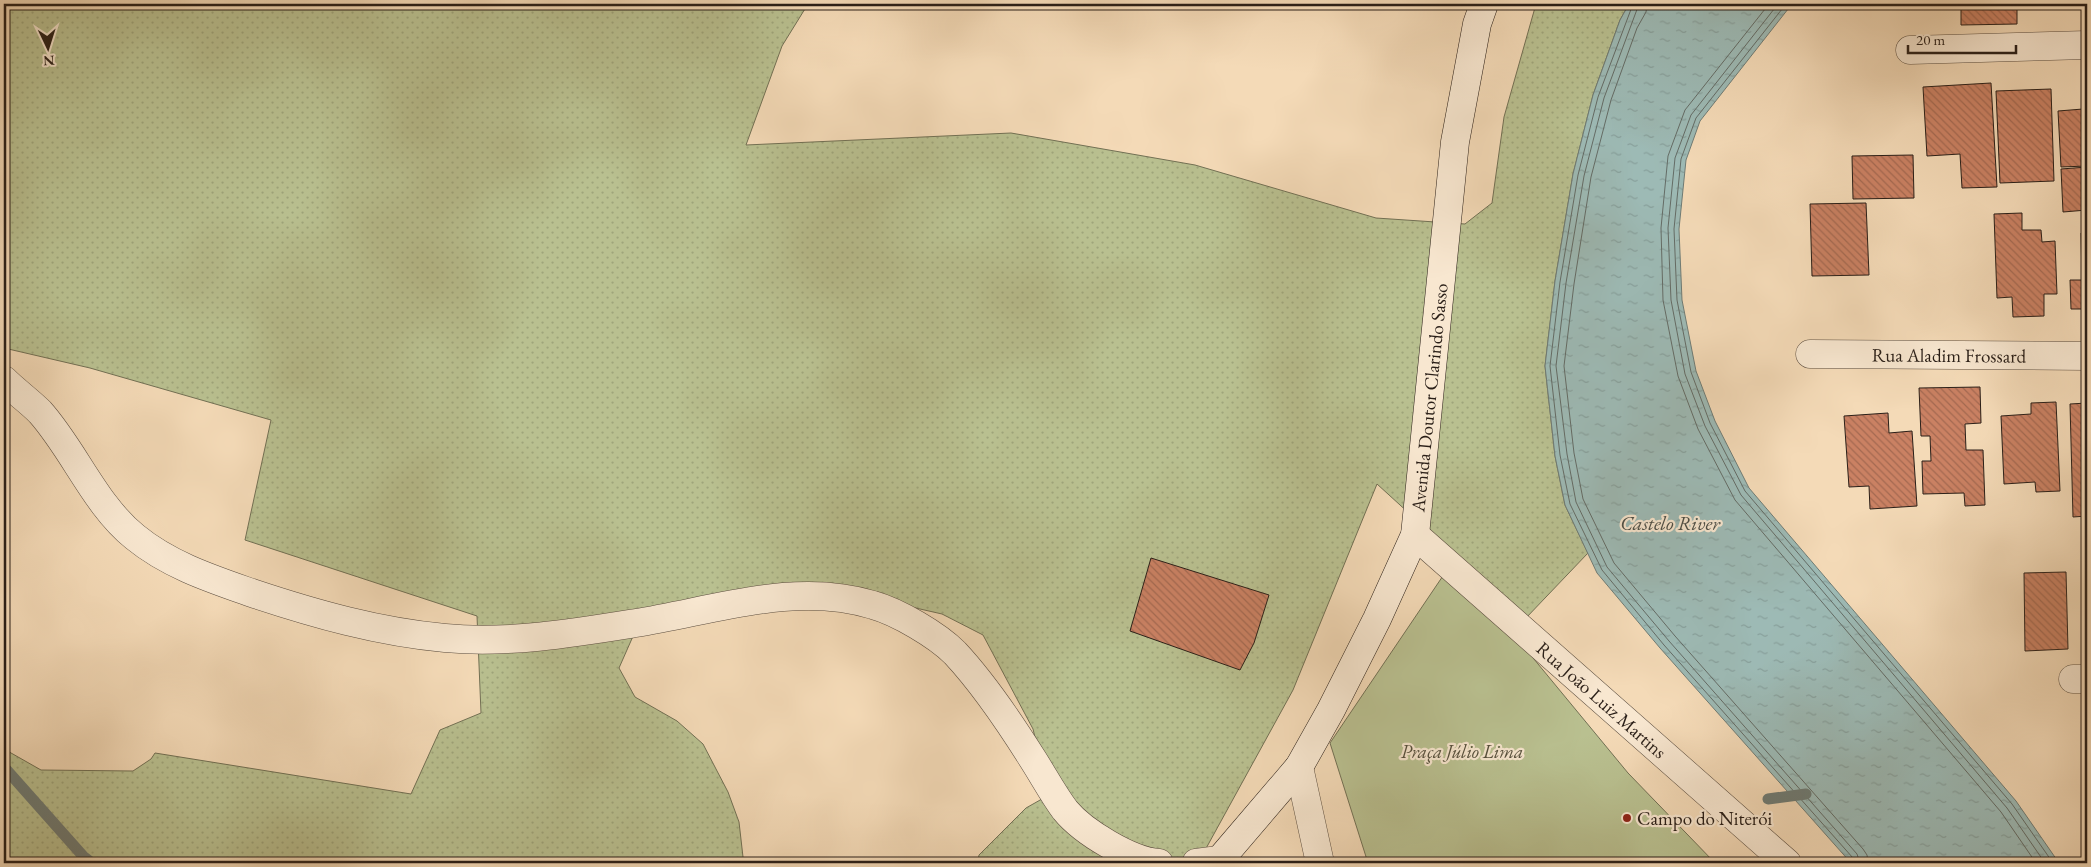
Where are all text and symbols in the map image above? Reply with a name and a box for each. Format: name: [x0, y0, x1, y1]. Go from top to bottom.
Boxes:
north arrow: [22, 22, 72, 72]
scale bar: [1908, 22, 2016, 54]
text: 20 m: [1916, 30, 1945, 49]
text: N: [42, 52, 55, 70]
street label: Avenida Doutor Clarindo Sasso: [1405, 282, 1454, 514]
street label: Rua Aladim Frossard: [1872, 342, 2027, 369]
water label: Castelo River: [1620, 510, 1721, 536]
street label: Rua João Luiz Martins: [1531, 636, 1672, 764]
park label: Praça Júlio Lima: [1401, 739, 1523, 764]
place label: Campo do Niterói: [1637, 806, 1773, 831]
marker: Campo do Niterói: [1621, 812, 1633, 824]

